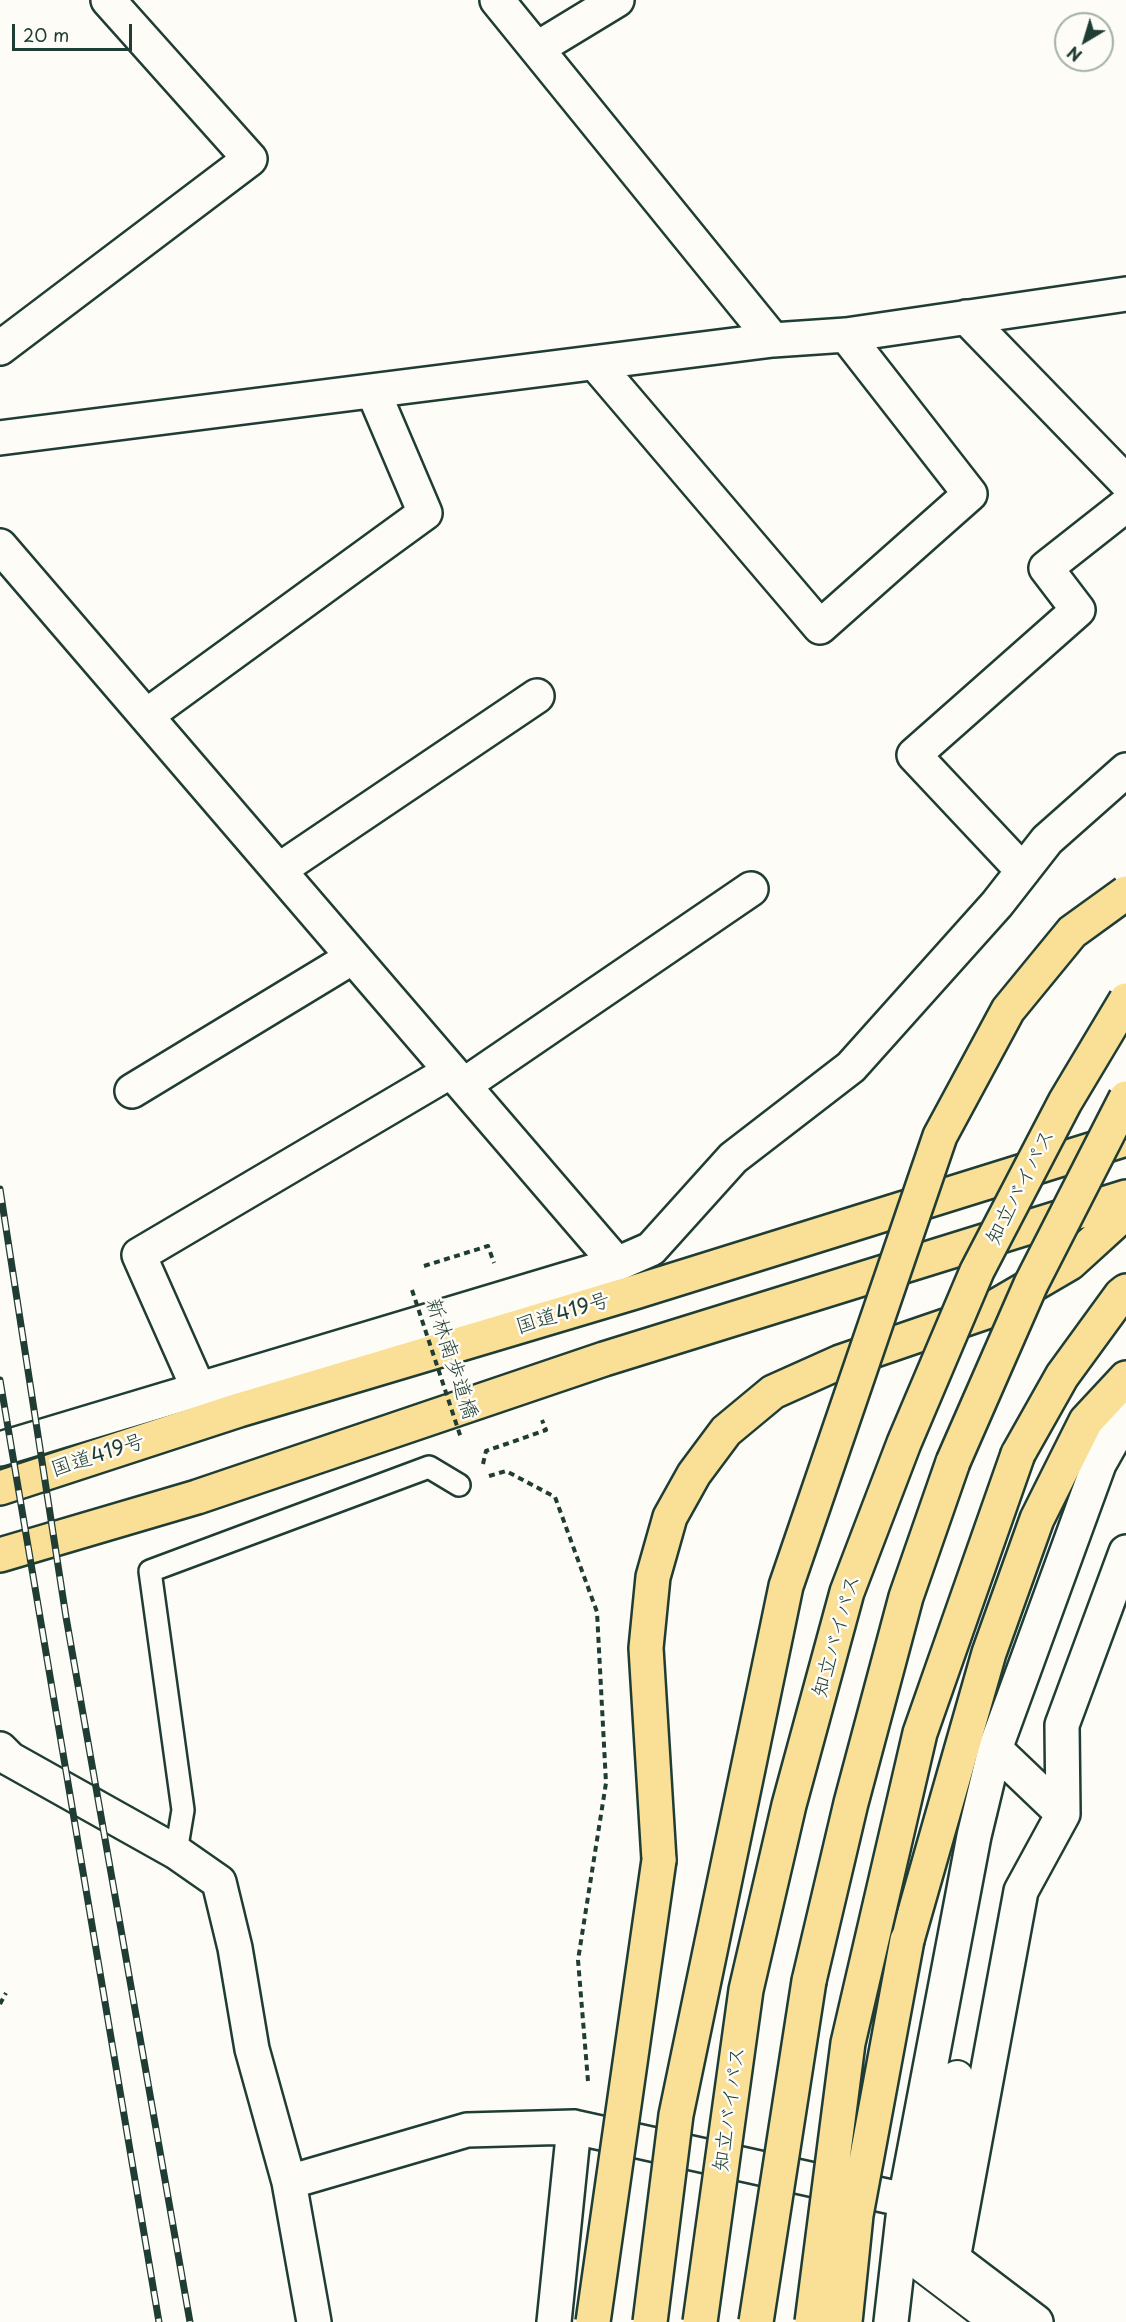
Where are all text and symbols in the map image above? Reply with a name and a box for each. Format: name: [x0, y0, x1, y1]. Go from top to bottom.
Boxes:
scale bar: [15, 12, 135, 50]
north arrow: [1054, 12, 1114, 72]
text: 20 m: [23, 21, 69, 48]
text: N: [1062, 41, 1087, 68]
street label: 知立バイパス: [981, 1125, 1061, 1249]
street label: 国道419号: [513, 1288, 613, 1340]
street label: 新林南歩道橋: [420, 1295, 482, 1423]
street label: 国道419号: [48, 1429, 148, 1483]
street label: 知立バイパス: [808, 1572, 866, 1700]
street label: 知立バイパス: [709, 2045, 751, 2173]

